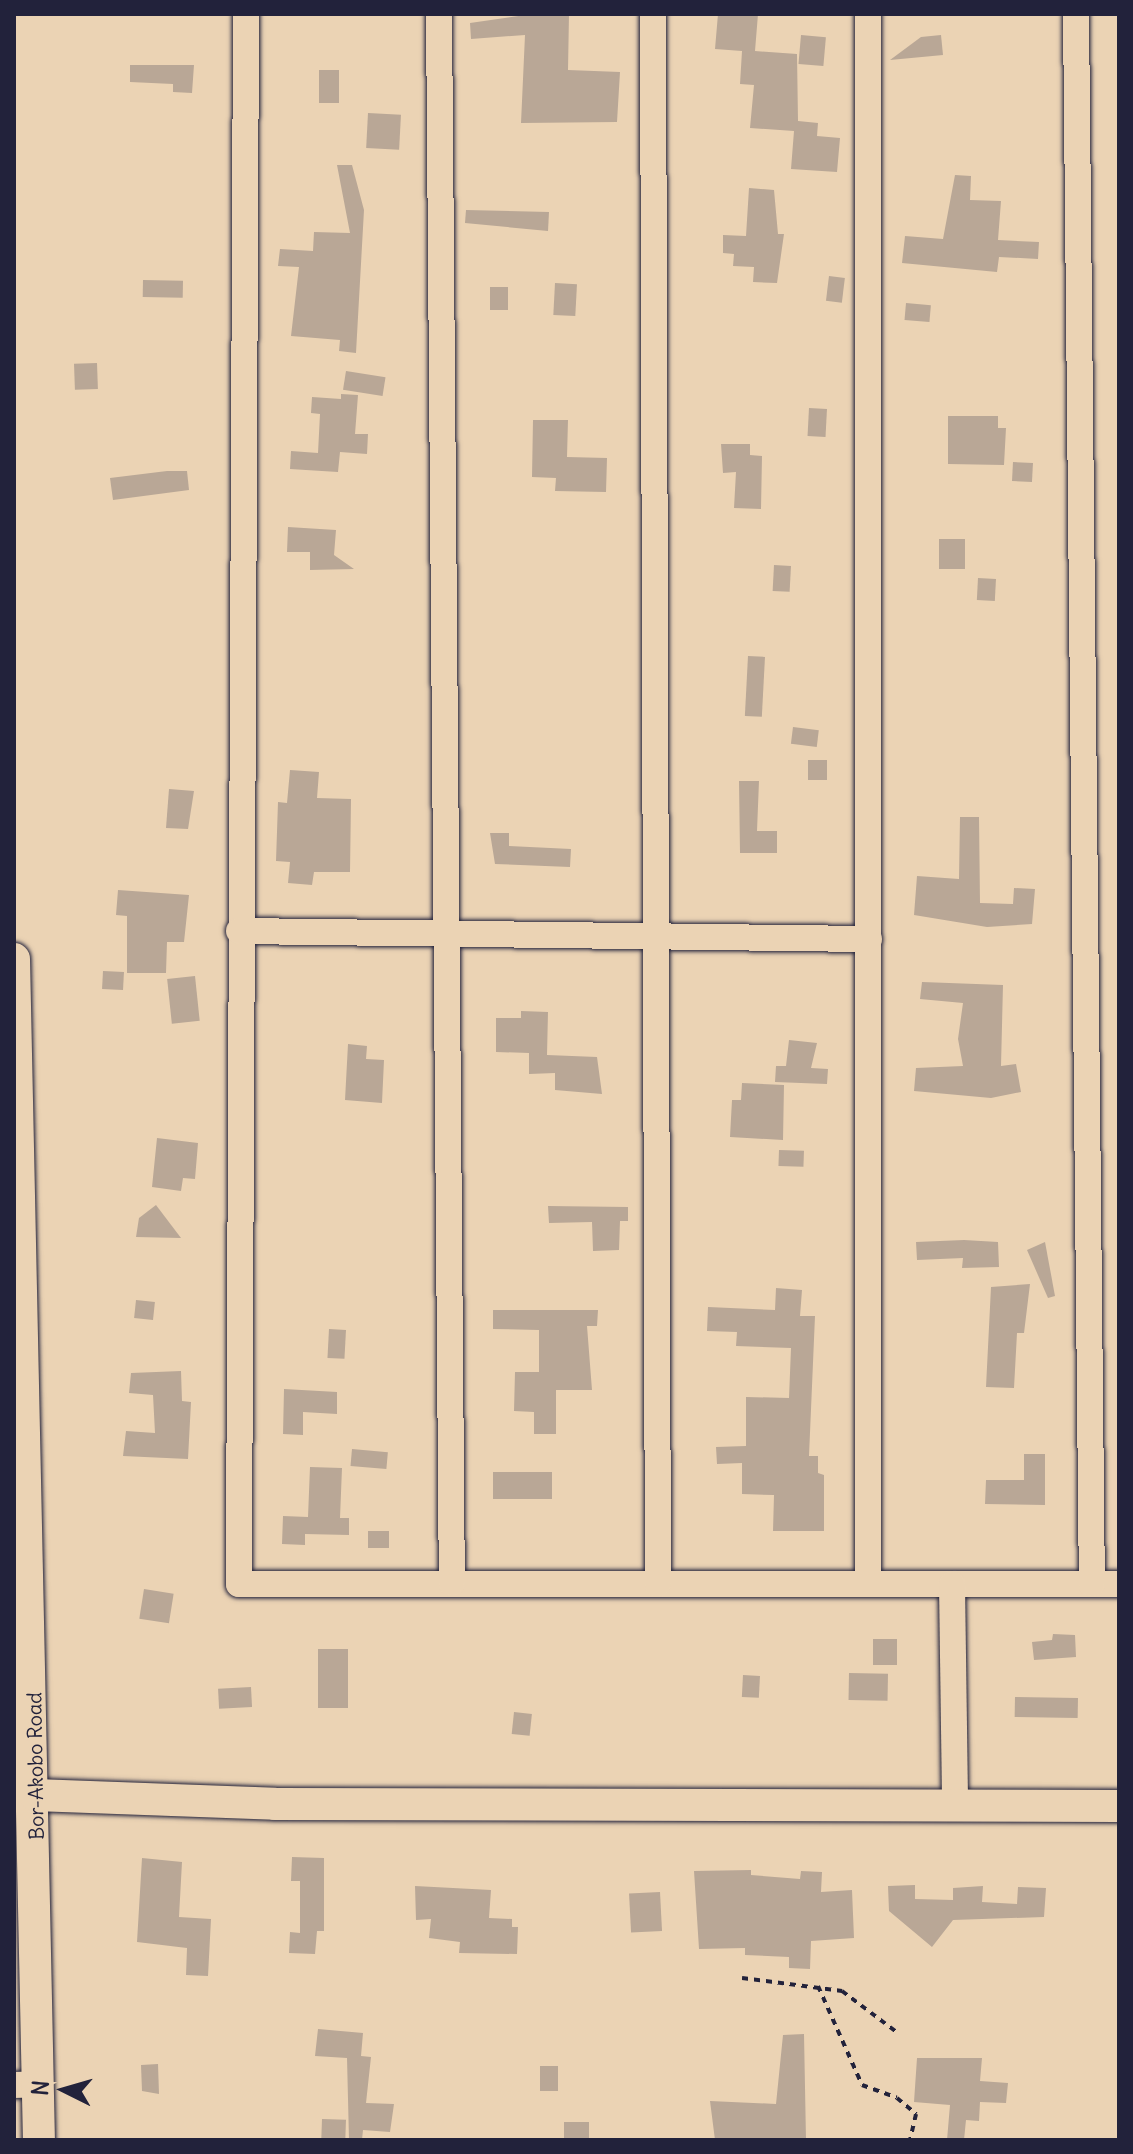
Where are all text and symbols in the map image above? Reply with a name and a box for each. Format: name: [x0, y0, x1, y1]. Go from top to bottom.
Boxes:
street label: Bor-Akobo Road: [22, 1692, 48, 1840]
north arrow: [24, 2050, 104, 2130]
text: N: [25, 2079, 55, 2097]

